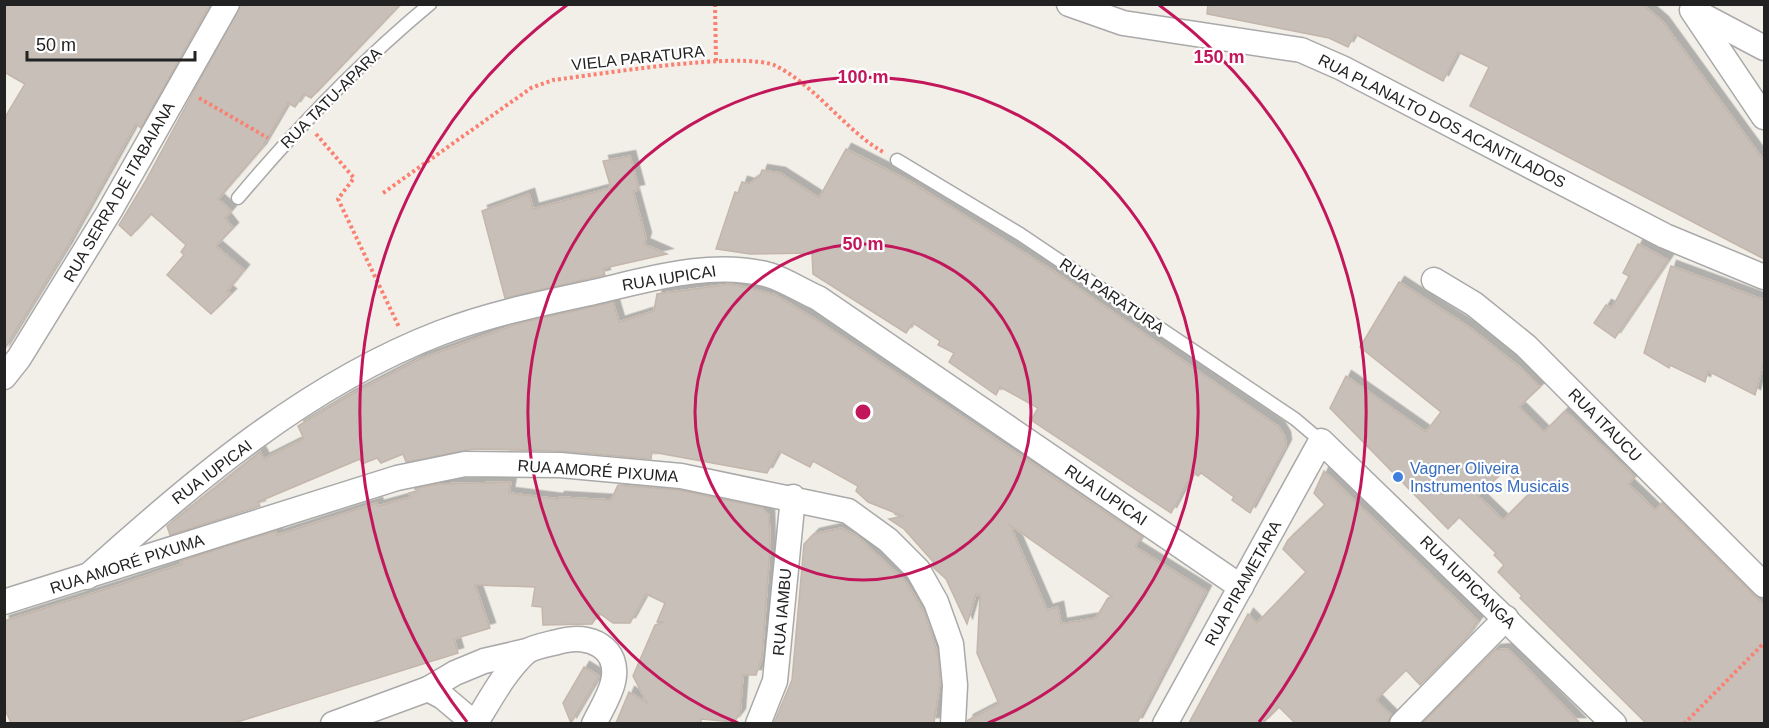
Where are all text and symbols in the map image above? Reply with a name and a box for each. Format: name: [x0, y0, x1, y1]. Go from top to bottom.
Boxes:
scale bar: [27, 24, 195, 62]
text: 50 m: [36, 35, 76, 55]
street label: VIELA PARATURA: [571, 43, 706, 73]
street label: RUA TATU-APARA: [277, 44, 385, 152]
text: 150 m: [1193, 47, 1245, 67]
street label: RUA PLANALTO DOS ACANTILADOS: [1316, 51, 1568, 191]
text: 100 m: [837, 67, 889, 87]
street label: RUA SERRA DE ITABAIANA: [60, 99, 178, 285]
text: 50 m: [842, 234, 884, 254]
street label: RUA PARATURA: [1057, 255, 1168, 337]
street label: RUA IUPICAI: [621, 262, 717, 294]
street label: RUA ITAUCU: [1565, 385, 1645, 465]
centre of rings: [853, 402, 873, 422]
street label: RUA IUPICAI: [169, 437, 255, 507]
street label: RUA AMORÉ PIXUMA: [517, 456, 679, 485]
place label: Vagner Oliveira Instrumentos Musicais: [1410, 460, 1569, 495]
street label: RUA IUPICAI: [1062, 461, 1150, 529]
marker: Vagner Oliveira Instrumentos Musicais: [1391, 470, 1405, 484]
street label: RUA PIRAMETARA: [1202, 517, 1285, 648]
street label: RUA AMORÉ PIXUMA: [48, 530, 206, 597]
street label: RUA IUPICANGA: [1417, 532, 1519, 632]
street label: RUA IAMBU: [770, 567, 794, 657]

